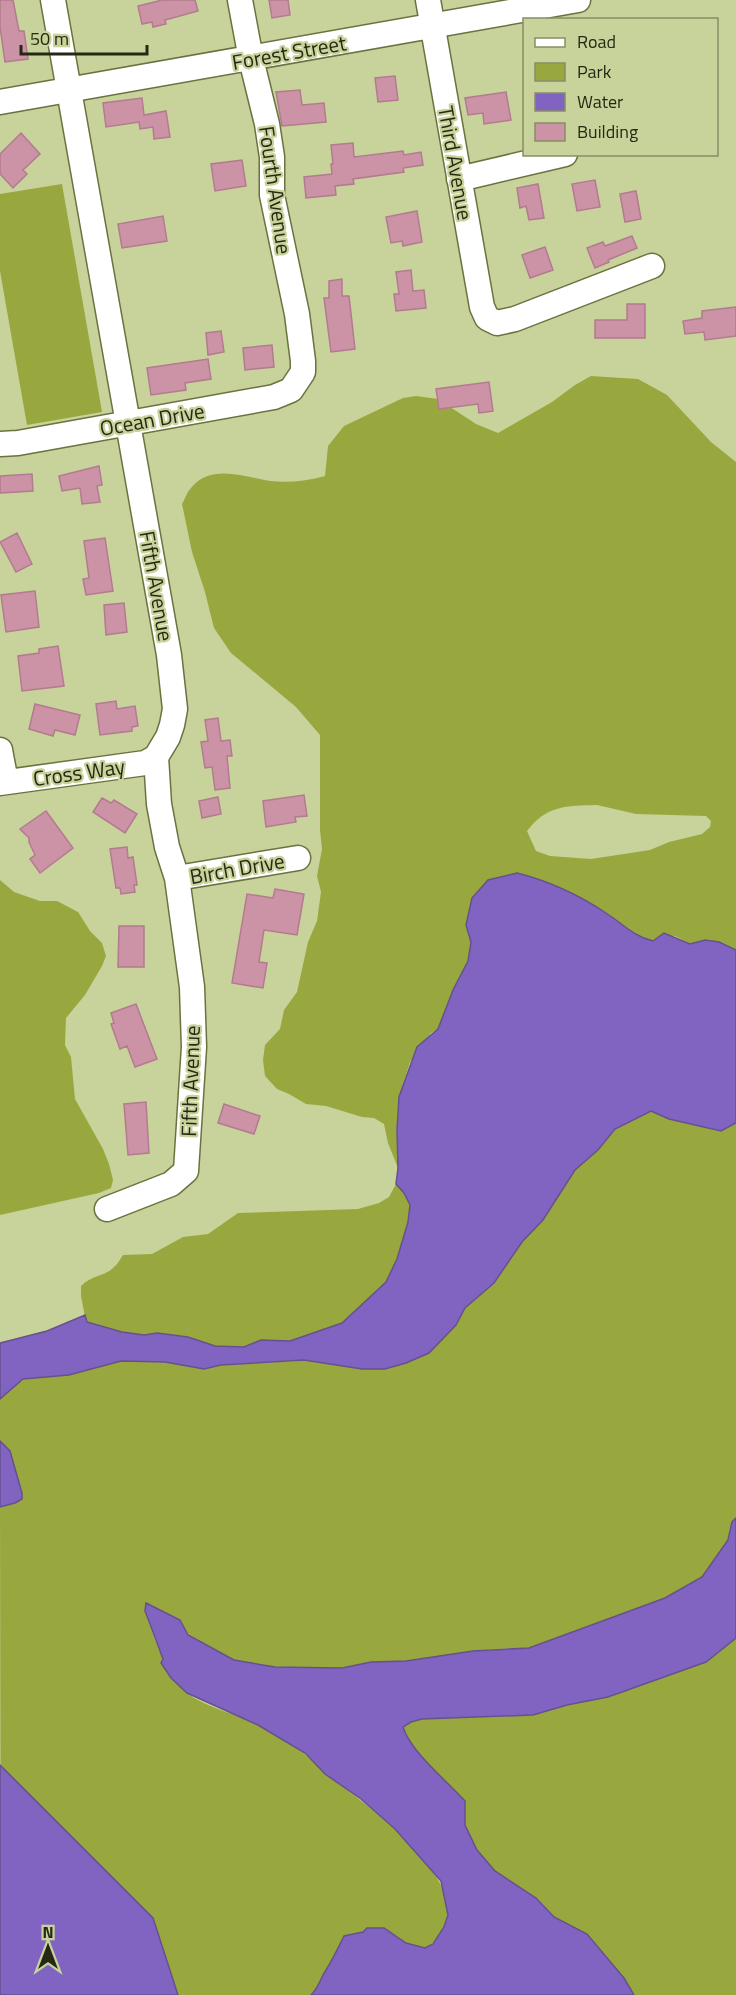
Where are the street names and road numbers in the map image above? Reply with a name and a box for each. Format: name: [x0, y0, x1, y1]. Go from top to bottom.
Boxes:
street label: Forest Street: [229, 26, 349, 78]
street label: Third Avenue: [430, 103, 482, 223]
street label: Fourth Avenue: [251, 124, 301, 256]
street label: Ocean Drive: [97, 394, 207, 444]
street label: Fifth Avenue: [132, 528, 182, 644]
street label: Cross Way: [31, 750, 127, 794]
street label: Birch Drive: [187, 844, 287, 892]
street label: Fifth Avenue: [172, 1025, 208, 1137]

